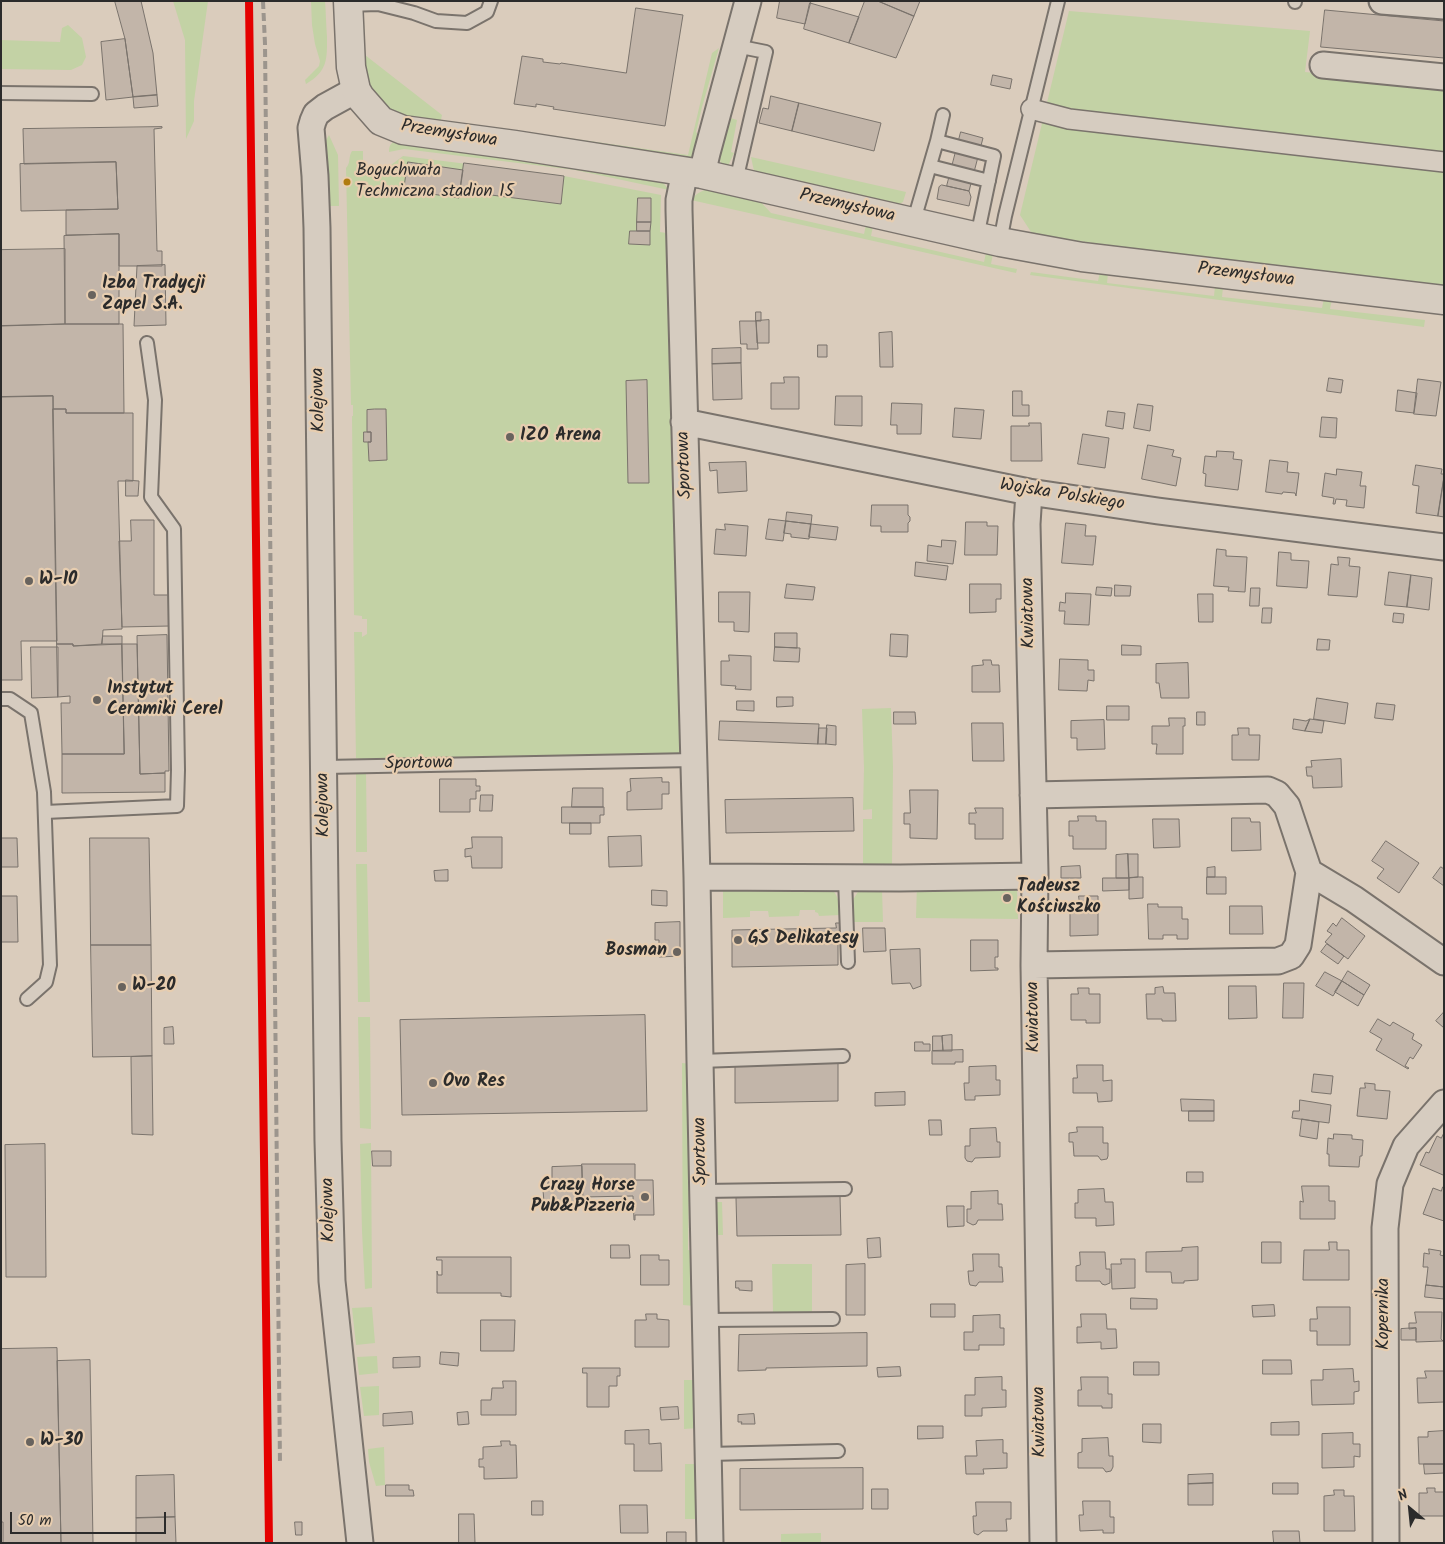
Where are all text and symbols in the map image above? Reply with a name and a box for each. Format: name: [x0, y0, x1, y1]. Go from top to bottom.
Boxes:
street label: Przemysłowa: [399, 117, 499, 153]
place label: Boguchwała Techniczna stadion 15: [356, 162, 514, 202]
marker: Boguchwała Techniczna stadion 15: [342, 177, 352, 187]
street label: Przemysłowa: [797, 186, 897, 228]
street label: Przemysłowa: [1196, 259, 1296, 293]
place label: Izba Tradycji Zapel S.A.: [102, 274, 205, 316]
marker: Izba Tradycji Zapel S.A.: [86, 289, 98, 301]
street label: Kolejowa: [309, 368, 331, 432]
place label: IZO Arena: [520, 426, 601, 448]
marker: IZO Arena: [504, 431, 516, 443]
street label: Sportowa: [674, 431, 698, 499]
street label: Wojska Polskiego: [998, 475, 1126, 517]
place label: W-10: [39, 570, 77, 592]
marker: W-10: [23, 575, 35, 587]
street label: Kwiatowa: [1019, 577, 1041, 649]
place label: Instytut Ceramiki Cerel: [107, 679, 222, 722]
marker: Instytut Ceramiki Cerel: [91, 694, 103, 706]
street label: Sportowa: [385, 754, 453, 776]
street label: Kolejowa: [314, 773, 336, 837]
place label: Tadeusz Kościuszko: [1017, 877, 1101, 920]
marker: Tadeusz Kościuszko: [1001, 892, 1013, 904]
place label: GS Delikatesy: [748, 929, 859, 951]
marker: GS Delikatesy: [732, 934, 744, 946]
place label: Bosman: [605, 941, 667, 963]
marker: Bosman: [671, 946, 683, 958]
place label: W-20: [132, 976, 175, 998]
marker: W-20: [116, 981, 128, 993]
street label: Kwiatowa: [1024, 981, 1046, 1053]
place label: Ovo Res: [443, 1072, 505, 1094]
marker: Ovo Res: [427, 1077, 439, 1089]
street label: Sportowa: [691, 1117, 713, 1185]
place label: Crazy Horse Pub&Pizzeria: [531, 1176, 635, 1218]
street label: Kolejowa: [319, 1178, 341, 1242]
marker: Crazy Horse Pub&Pizzeria: [639, 1191, 651, 1203]
street label: Kopernika: [1374, 1278, 1396, 1350]
street label: Kwiatowa: [1030, 1386, 1052, 1458]
place label: W-30: [40, 1431, 83, 1453]
marker: W-30: [24, 1436, 36, 1448]
north arrow: [1385, 1484, 1435, 1534]
text: N: [1394, 1484, 1412, 1508]
scale bar: [12, 1502, 169, 1534]
text: 50 m: [18, 1509, 52, 1533]

